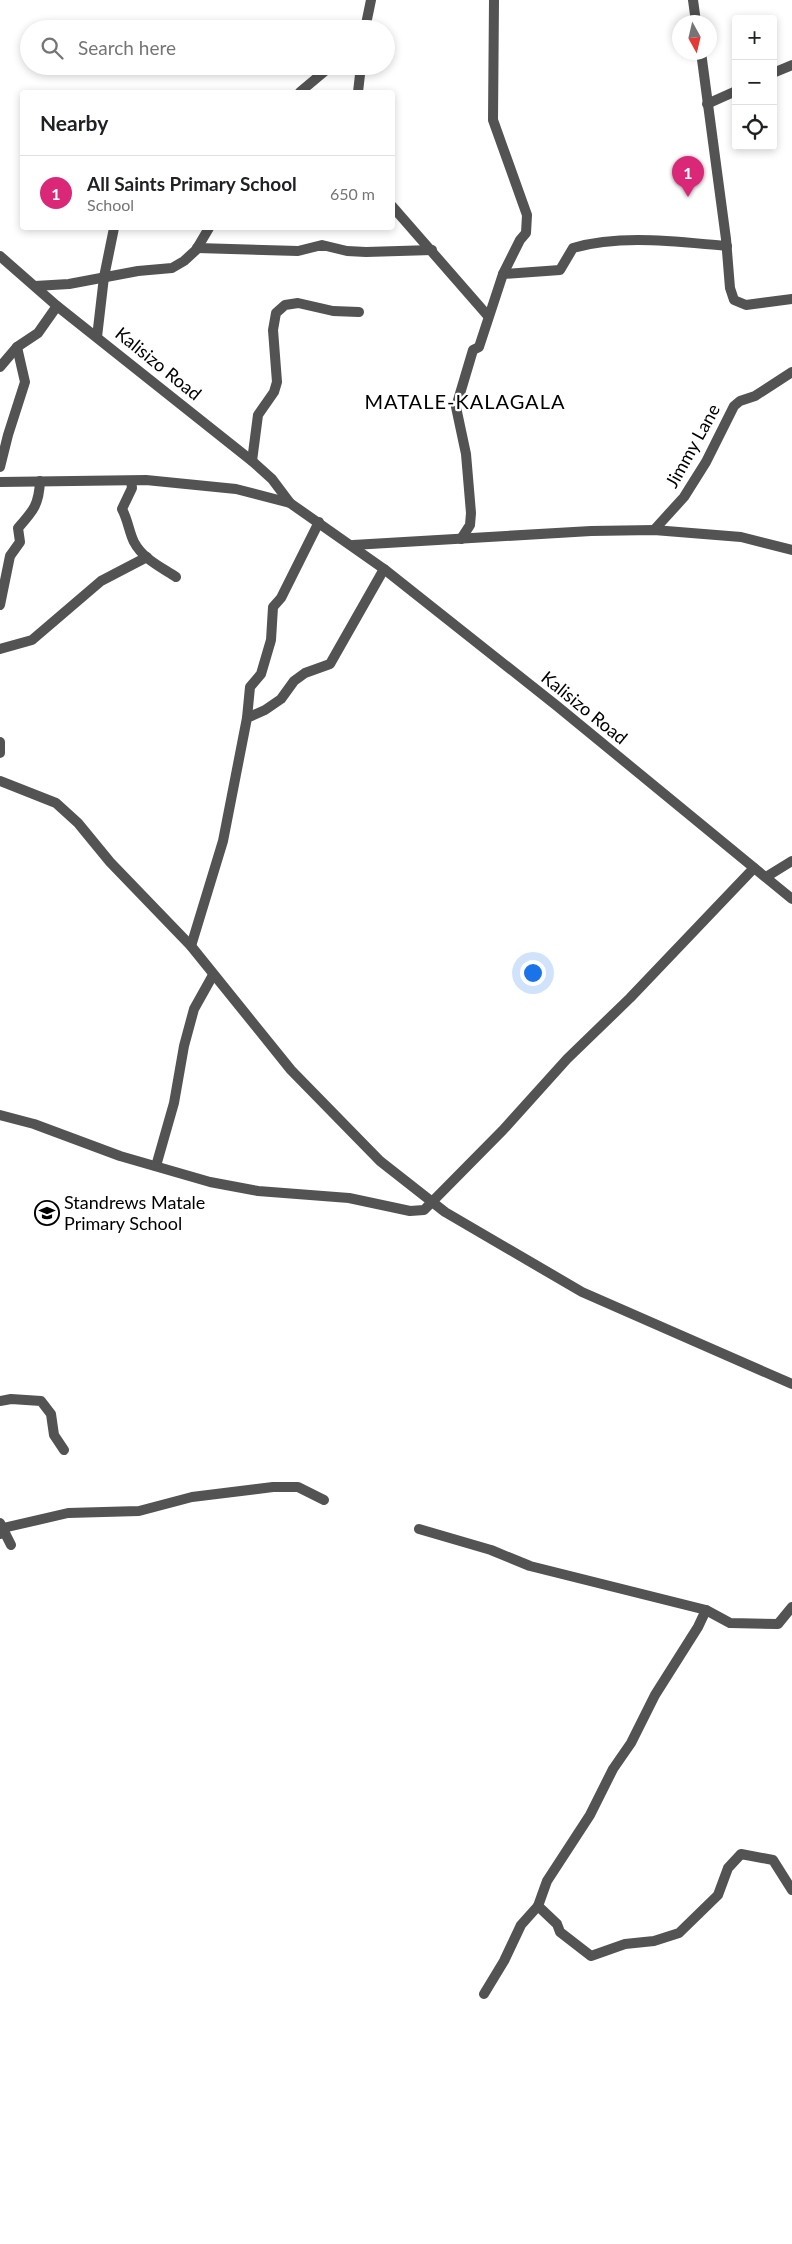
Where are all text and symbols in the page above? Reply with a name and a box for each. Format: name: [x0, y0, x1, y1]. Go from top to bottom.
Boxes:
north arrow: [672, 15, 717, 60]
map controls: [732, 15, 777, 150]
button: +: [732, 15, 777, 60]
search box: [20, 20, 395, 75]
icon: search: [38, 34, 66, 62]
text: Search here: [78, 36, 176, 59]
button: −: [732, 60, 777, 105]
button: locate: [732, 105, 777, 150]
text: Nearby: [40, 110, 108, 135]
pin: 1: [672, 156, 704, 197]
text: All Saints Primary School: [87, 172, 297, 195]
text: 1: [51, 184, 61, 203]
text: 650 m: [330, 184, 375, 203]
text: School: [87, 195, 134, 214]
street label: Kalisizo Road: [111, 322, 206, 405]
district label: MATALE-KALAGALA: [365, 389, 565, 413]
street label: Jimmy Lane: [660, 400, 724, 491]
street label: Kalisizo Road: [537, 666, 632, 749]
your location: [520, 960, 546, 986]
place label: Standrews Matale Primary School: [64, 1191, 205, 1234]
school or university icon: Standrews Matale Primary School: [34, 1200, 60, 1226]

